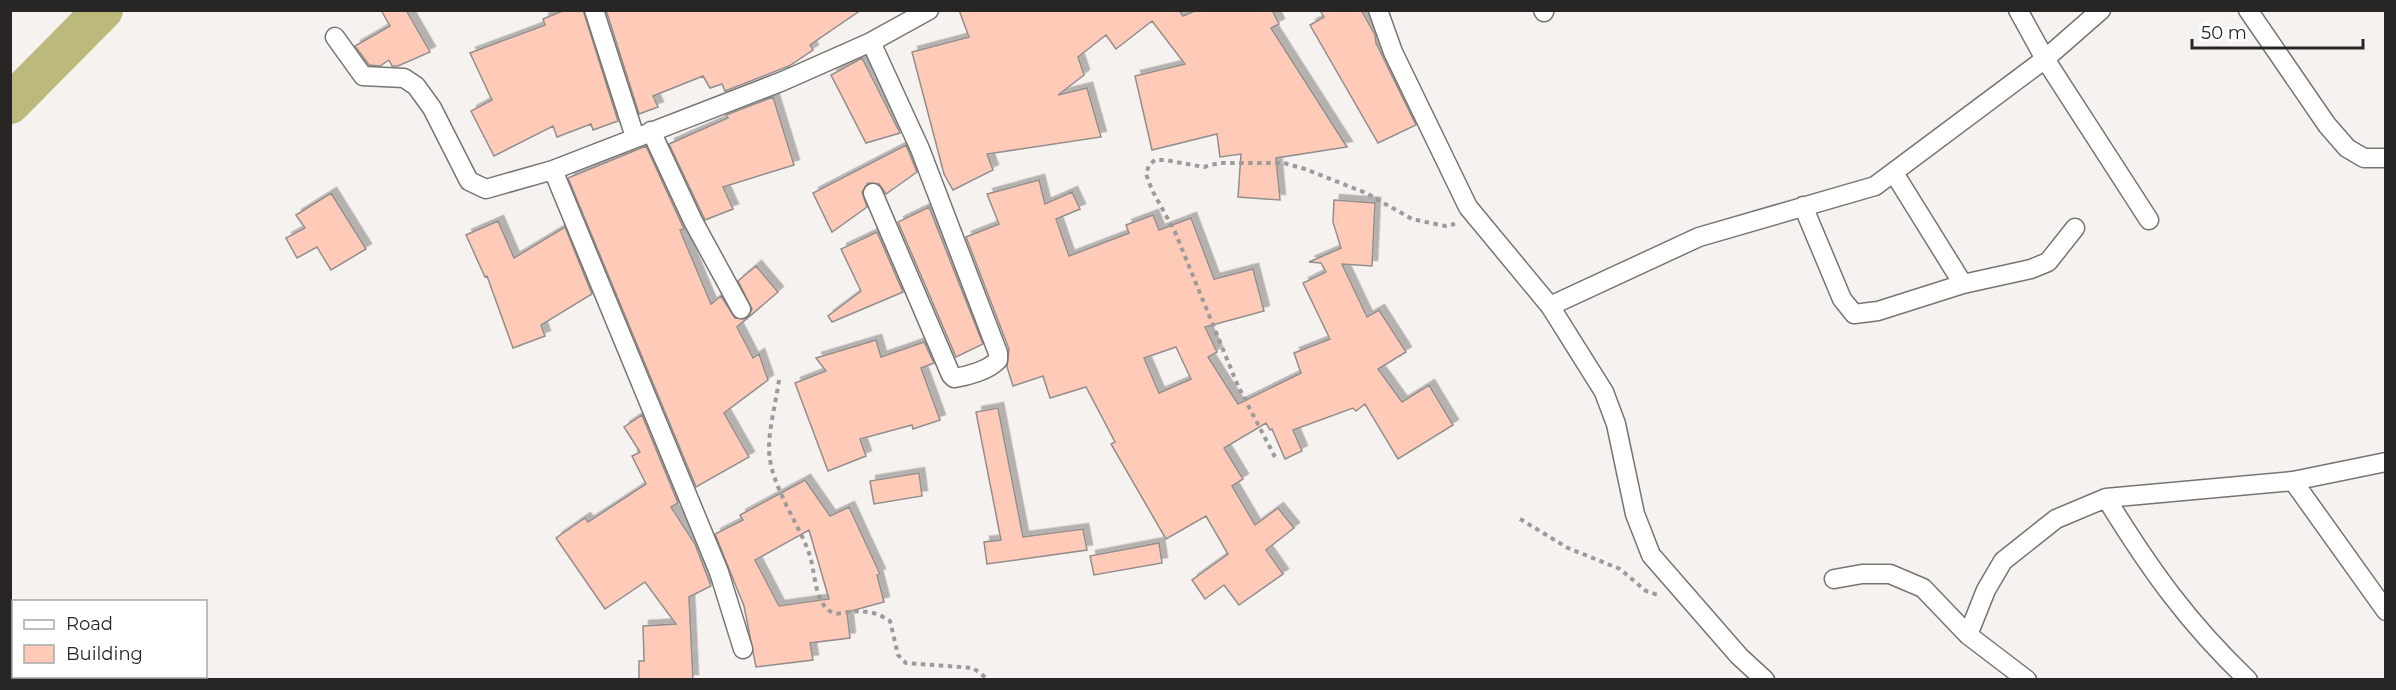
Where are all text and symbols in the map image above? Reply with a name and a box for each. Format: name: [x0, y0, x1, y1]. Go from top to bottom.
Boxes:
scale bar: [2192, 12, 2363, 50]
text: 50 m: [2201, 22, 2247, 44]
legend: [12, 600, 207, 678]
text: Road: [66, 613, 113, 635]
text: Building: [66, 643, 143, 665]

